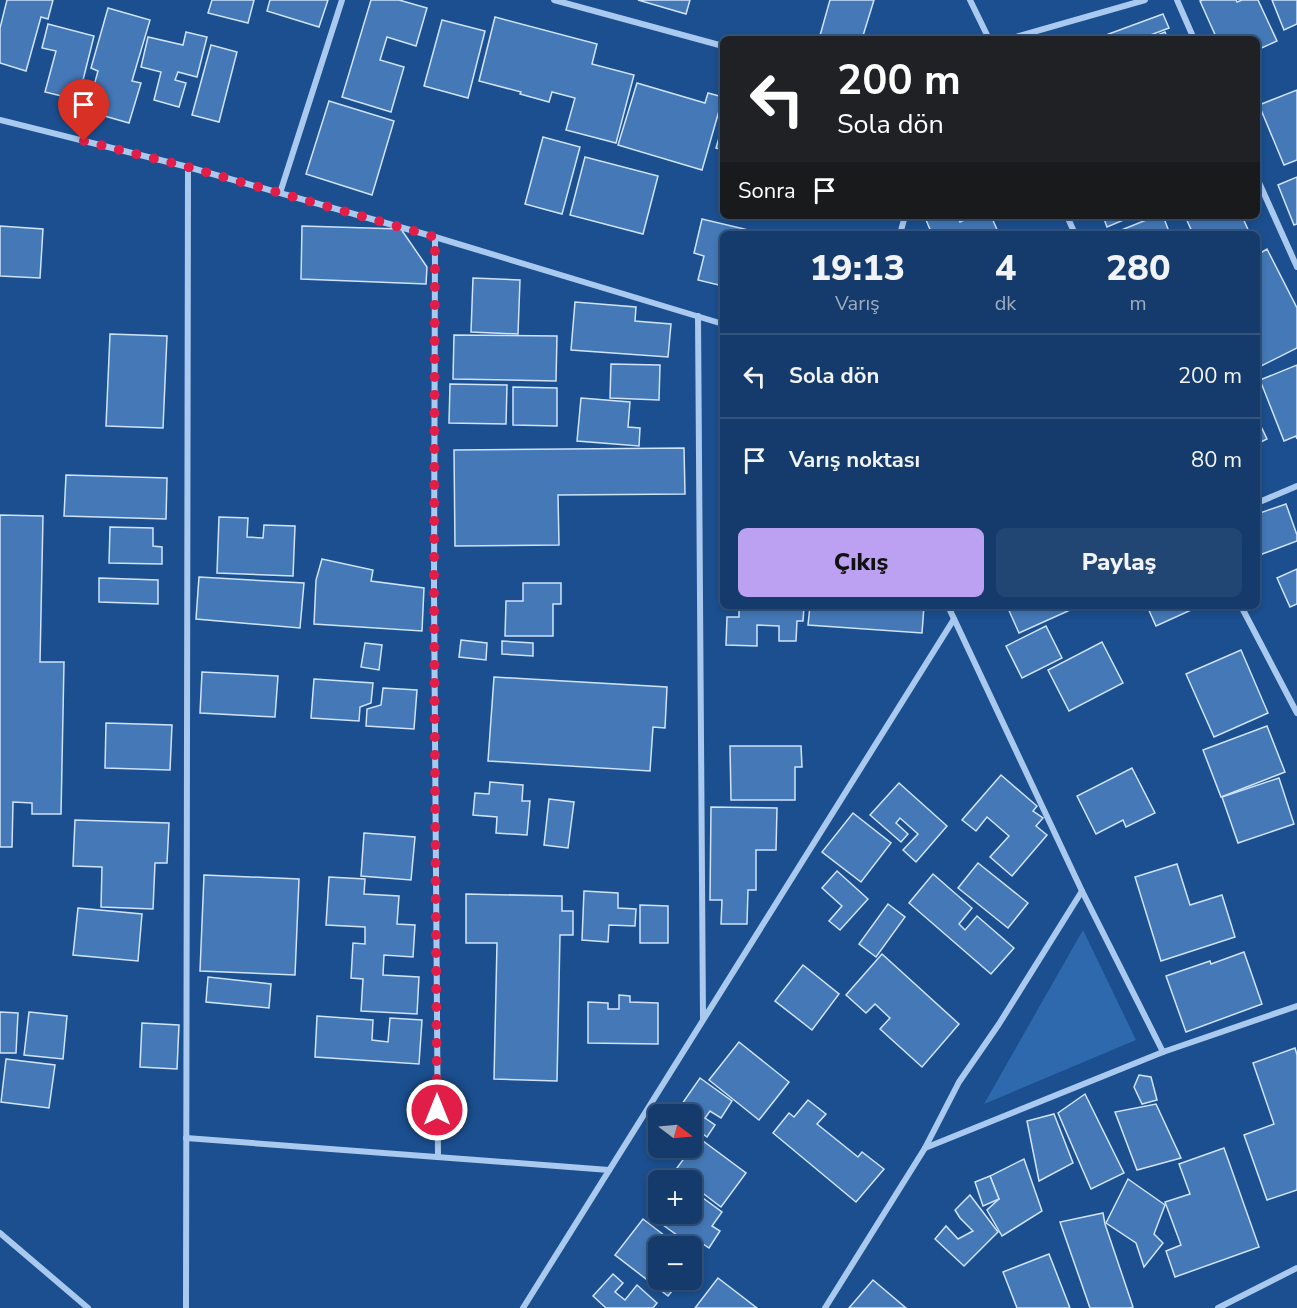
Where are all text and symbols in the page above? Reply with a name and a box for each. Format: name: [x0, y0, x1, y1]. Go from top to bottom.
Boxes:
text: 200 m: [837, 52, 961, 109]
icon: left: [738, 60, 816, 138]
pin: [58, 79, 109, 141]
icon: arrive: [67, 88, 100, 121]
text: Sola dön: [837, 106, 944, 143]
icon: arrive: [808, 174, 841, 207]
text: Sonra: [738, 176, 796, 206]
text: 19:13: [809, 244, 905, 293]
text: 4: [995, 244, 1016, 293]
text: 280: [1106, 244, 1171, 293]
text: Varış: [835, 290, 880, 317]
text: dk: [995, 290, 1016, 317]
text: m: [1130, 290, 1147, 317]
icon: left: [738, 360, 771, 393]
text: Sola dön: [789, 361, 879, 391]
text: 200 m: [1178, 361, 1242, 391]
icon: arrive: [738, 444, 771, 477]
text: Varış noktası: [789, 445, 920, 475]
text: 80 m: [1191, 445, 1242, 475]
button: Çıkış: [738, 528, 984, 597]
button: Paylaş: [996, 528, 1242, 597]
position arrow: [405, 1078, 469, 1142]
north arrow: [648, 1104, 702, 1158]
map controls: [648, 1104, 702, 1290]
button: +: [648, 1170, 702, 1224]
button: −: [648, 1236, 702, 1290]

